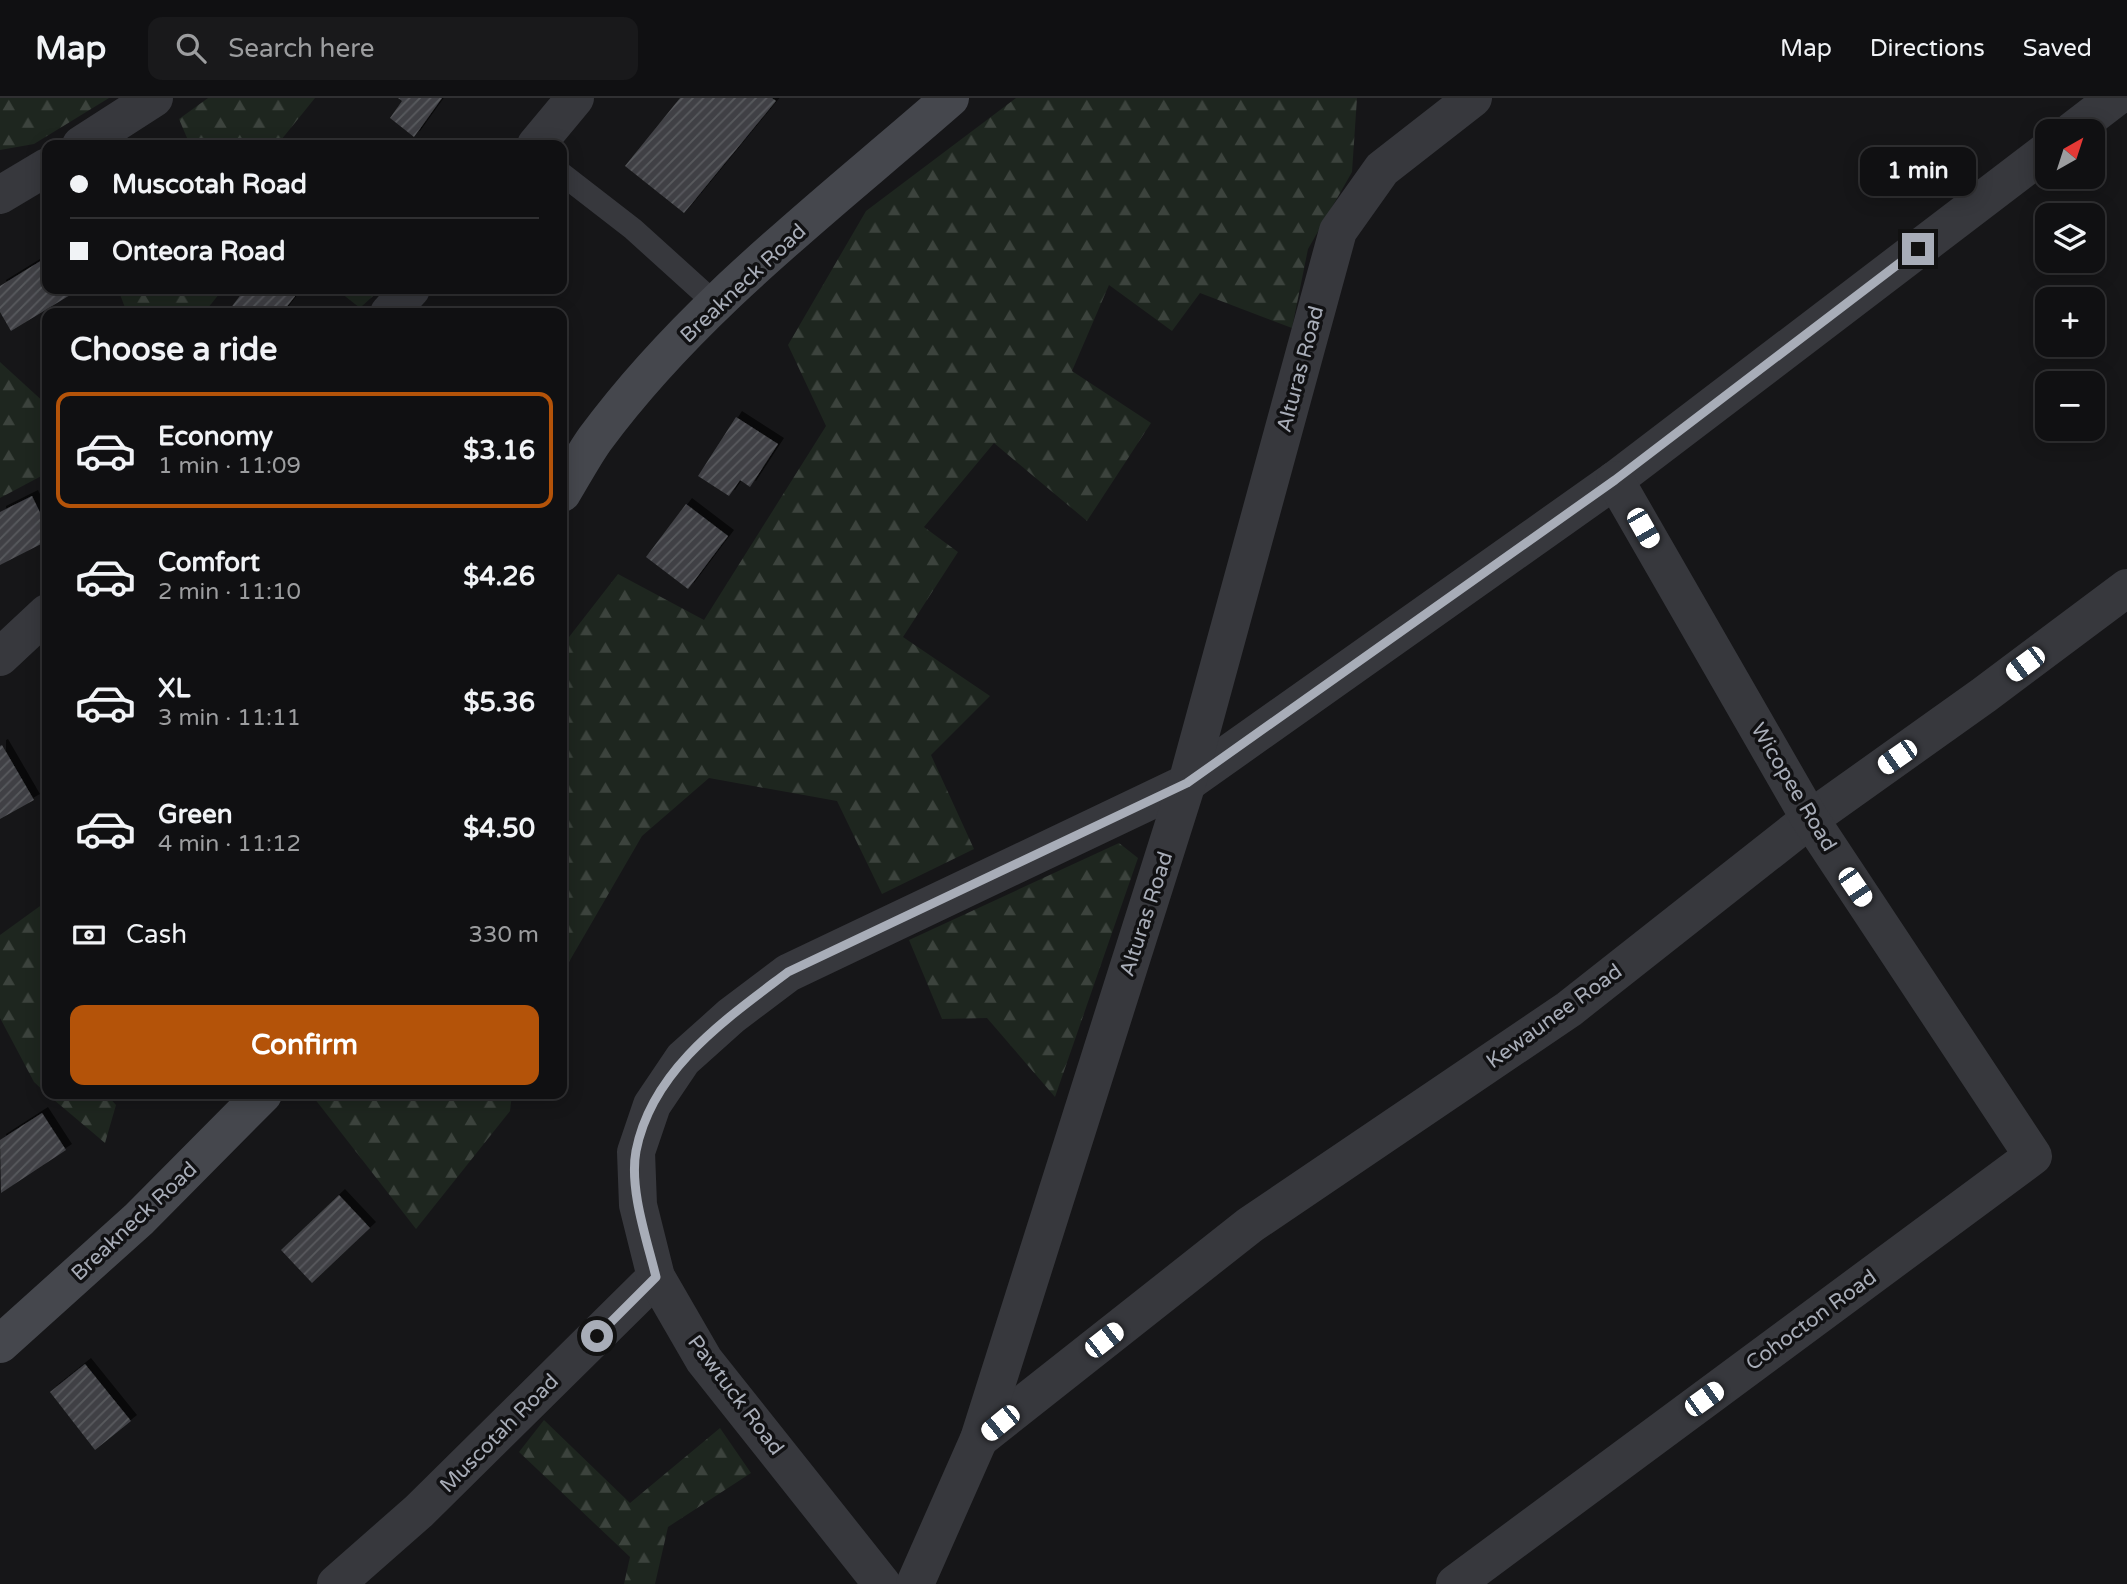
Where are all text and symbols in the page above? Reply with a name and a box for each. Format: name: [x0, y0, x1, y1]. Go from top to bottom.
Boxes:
search box: [148, 17, 638, 80]
text: Map: [35, 29, 106, 68]
icon: search: [172, 29, 210, 67]
text: Search here: [228, 33, 374, 64]
text: Map: [1780, 34, 1832, 63]
text: Directions: [1870, 34, 1985, 63]
text: Saved: [2023, 34, 2092, 63]
north arrow: [2035, 119, 2105, 189]
map controls: [2035, 119, 2105, 441]
callout: 1 min: [1860, 148, 1976, 197]
text: 1 min: [1887, 157, 1949, 185]
text: Muscotah Road: [112, 169, 307, 200]
button: layers: [2035, 203, 2105, 273]
street label: Breakneck Road: [675, 219, 811, 348]
route end: [1902, 233, 1934, 265]
text: Onteora Road: [112, 236, 285, 267]
button: +: [2035, 287, 2105, 357]
street label: Alturas Road: [1272, 303, 1329, 435]
text: Choose a ride: [70, 331, 277, 369]
button: −: [2035, 371, 2105, 441]
icon: car: [74, 419, 137, 482]
text: Economy: [158, 421, 273, 452]
text: $3.16: [463, 435, 535, 466]
text: 1 min · 11:09: [158, 452, 301, 480]
car: [1624, 505, 1663, 551]
icon: car: [74, 545, 137, 608]
text: Comfort: [158, 547, 260, 578]
text: $4.26: [463, 561, 535, 592]
text: 2 min · 11:10: [158, 578, 301, 606]
car: [2002, 643, 2049, 685]
icon: car: [74, 671, 137, 734]
text: XL: [158, 673, 190, 704]
text: $5.36: [463, 687, 535, 718]
text: 3 min · 11:11: [158, 704, 301, 732]
street label: Wicopee Road: [1745, 719, 1842, 856]
car: [1874, 736, 1921, 778]
icon: car: [74, 797, 137, 860]
text: Green: [158, 799, 233, 830]
text: $4.50: [463, 813, 535, 844]
text: 4 min · 11:12: [158, 830, 301, 858]
street label: Alturas Road: [1115, 849, 1178, 980]
car: [1835, 864, 1876, 910]
icon: cash: [70, 916, 108, 954]
text: Cash: [126, 919, 187, 950]
text: 330 m: [469, 921, 539, 949]
street label: Kewaunee Road: [1482, 959, 1627, 1074]
button: Confirm: [70, 1005, 539, 1085]
street label: Breakneck Road: [66, 1157, 202, 1286]
street label: Cohocton Road: [1741, 1265, 1882, 1376]
car: [1081, 1319, 1128, 1361]
route start: [581, 1320, 613, 1352]
street label: Pawtuck Road: [682, 1330, 789, 1460]
street label: Muscotah Road: [435, 1369, 564, 1498]
car: [1681, 1378, 1728, 1420]
car: [978, 1402, 1023, 1444]

